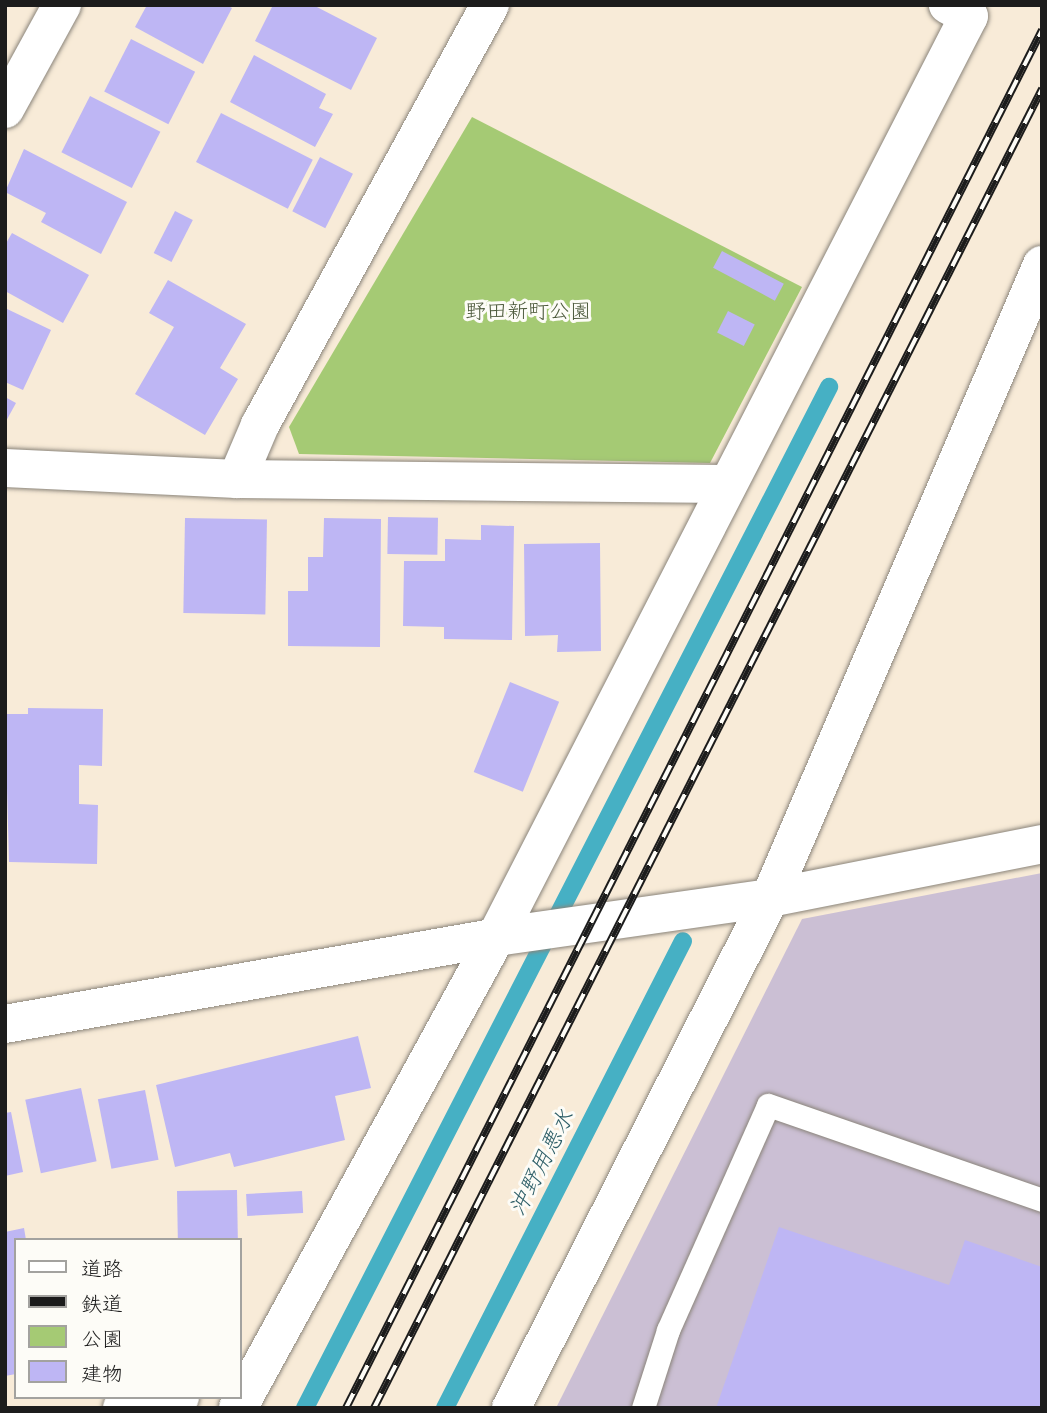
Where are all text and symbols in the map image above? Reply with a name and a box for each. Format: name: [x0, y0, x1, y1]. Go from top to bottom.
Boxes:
park label: 野田新町公園: [465, 298, 591, 324]
water label: 沖野用悪水: [504, 1106, 580, 1220]
legend: [14, 1238, 242, 1399]
text: 道路: [81, 1257, 123, 1281]
text: 鉄道: [81, 1292, 123, 1316]
text: 公園: [81, 1327, 123, 1351]
text: 建物: [81, 1362, 123, 1386]

